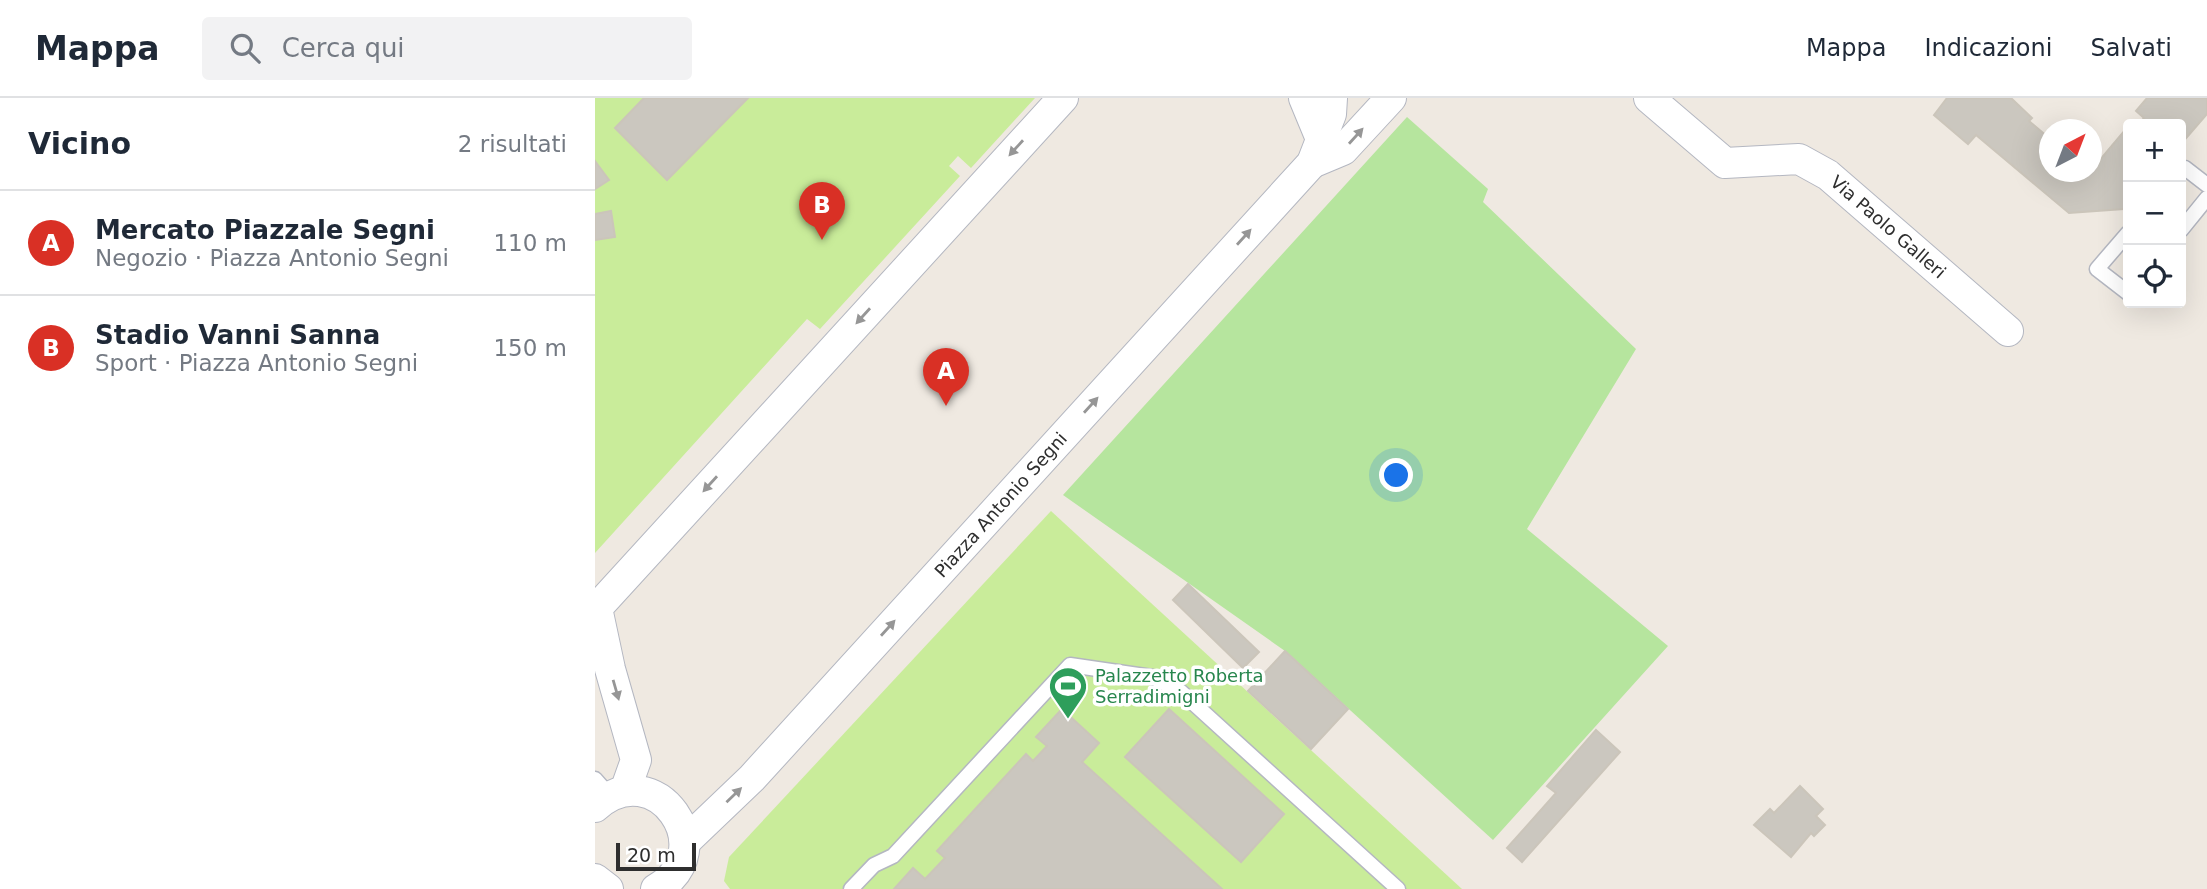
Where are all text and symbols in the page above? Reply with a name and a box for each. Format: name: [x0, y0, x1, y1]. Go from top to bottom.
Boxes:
search box: [202, 17, 692, 80]
text: Mappa: [35, 29, 160, 68]
icon: search: [226, 29, 264, 67]
text: Cerca qui: [282, 33, 405, 63]
text: Mappa: [1806, 34, 1886, 62]
text: Indicazioni: [1924, 34, 2052, 62]
text: Salvati: [2090, 34, 2172, 62]
north arrow: [2039, 119, 2102, 182]
map controls: [2123, 119, 2186, 308]
button: +: [2123, 119, 2186, 182]
text: Vicino: [28, 126, 131, 161]
one-way arrow: [1347, 128, 1363, 145]
text: 2 risultati: [458, 131, 567, 157]
one-way arrow: [1009, 139, 1025, 156]
street label: Via Paolo Galleri: [1826, 171, 1950, 282]
pin: B: [799, 182, 845, 240]
button: −: [2123, 182, 2186, 245]
text: Mercato Piazzale Segni: [95, 215, 435, 245]
one-way arrow: [1236, 229, 1252, 246]
text: A: [42, 230, 60, 256]
text: 110 m: [493, 230, 567, 256]
text: Negozio · Piazza Antonio Segni: [95, 245, 449, 271]
button: locate: [2123, 245, 2186, 308]
one-way arrow: [855, 307, 871, 325]
text: Stadio Vanni Sanna: [95, 320, 380, 350]
text: B: [42, 335, 60, 361]
text: 150 m: [493, 335, 567, 361]
pin: A: [923, 348, 969, 406]
text: Sport · Piazza Antonio Segni: [95, 350, 418, 376]
one-way arrow: [1083, 396, 1099, 414]
street label: Piazza Antonio Segni: [930, 428, 1071, 581]
your location: [1379, 458, 1413, 492]
one-way arrow: [703, 476, 718, 493]
one-way arrow: [880, 619, 896, 637]
sports icon: Palazzetto Roberta Serradimigni: [1047, 665, 1089, 720]
place label: Palazzetto Roberta Serradimigni: [1095, 665, 1264, 707]
one-way arrow: [611, 680, 622, 702]
one-way arrow: [725, 788, 742, 804]
scale bar: [616, 840, 697, 872]
text: 20 m: [627, 844, 676, 866]

